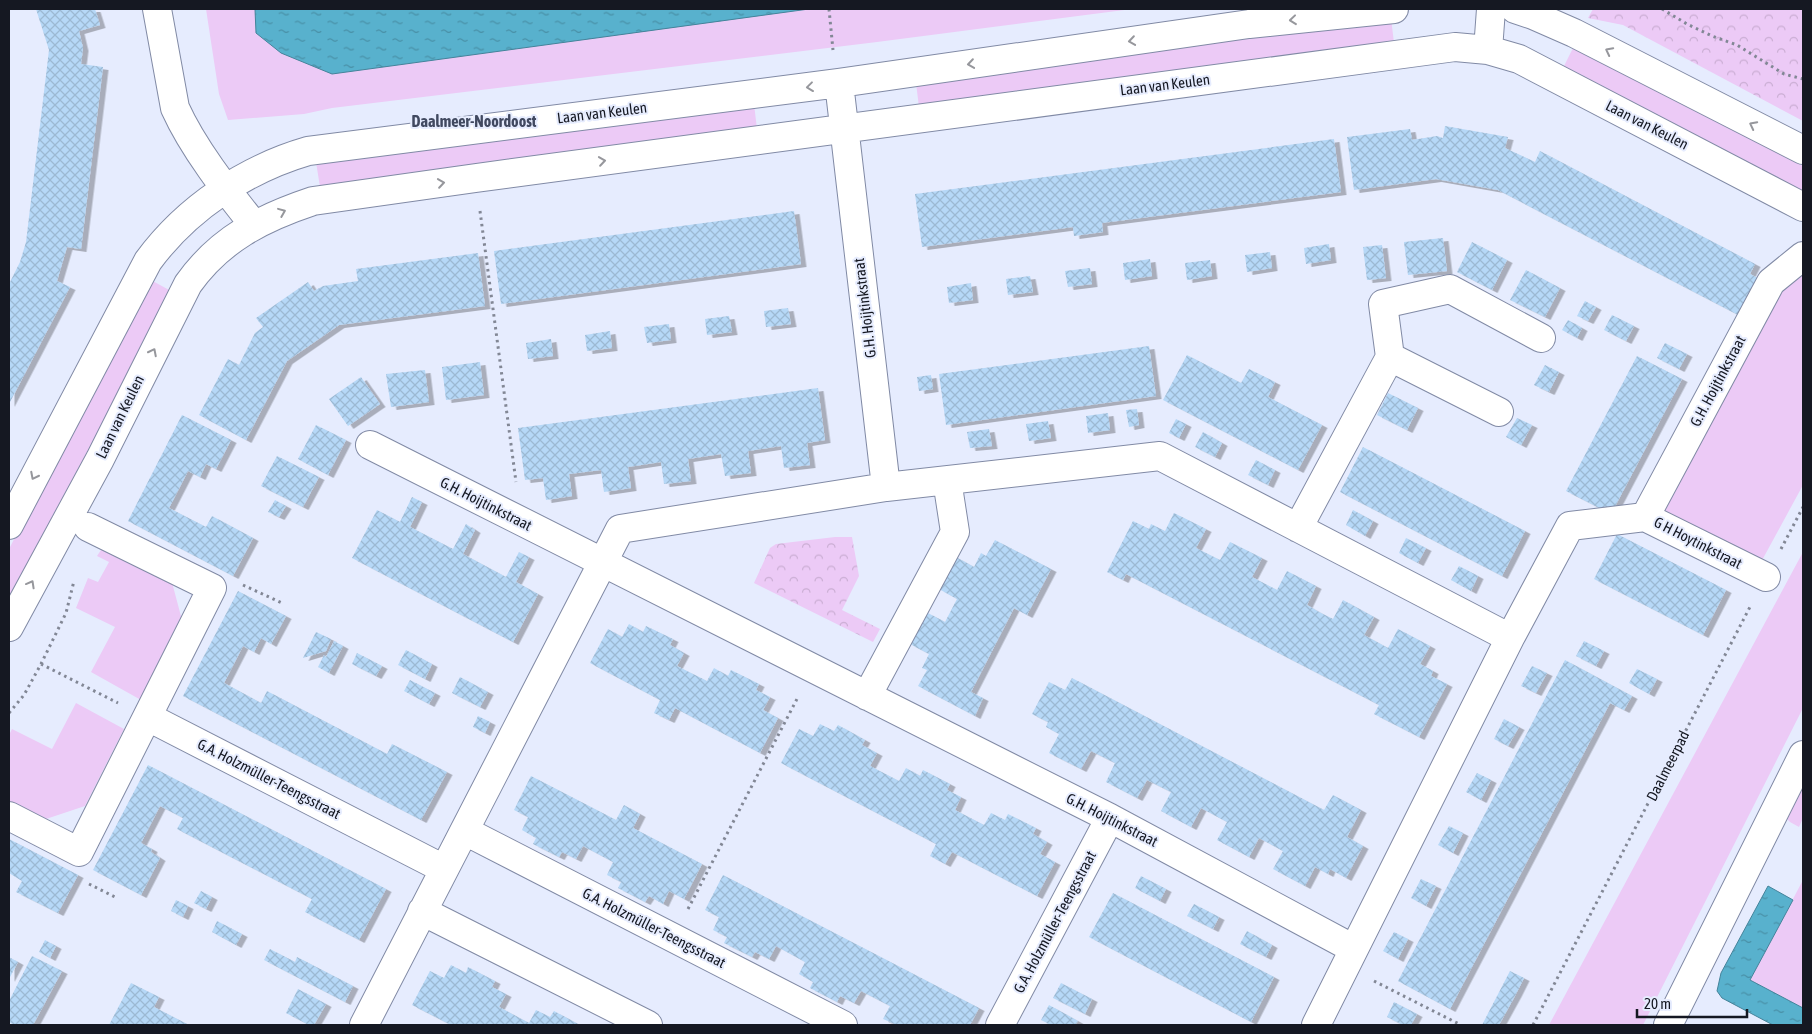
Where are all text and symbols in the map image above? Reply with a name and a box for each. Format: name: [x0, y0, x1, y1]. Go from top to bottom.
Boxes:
one-way arrow: [1289, 14, 1297, 25]
one-way arrow: [1128, 35, 1136, 46]
one-way arrow: [1605, 47, 1614, 57]
one-way arrow: [967, 59, 975, 69]
street label: Laan van Keulen: [1119, 71, 1211, 98]
one-way arrow: [806, 81, 814, 91]
street label: Laan van Keulen: [1603, 96, 1691, 153]
street label: Laan van Keulen: [556, 99, 648, 126]
district label: Daalmeer-Noordoost: [412, 112, 537, 130]
one-way arrow: [1750, 121, 1759, 131]
one-way arrow: [599, 156, 607, 167]
one-way arrow: [438, 178, 446, 189]
one-way arrow: [277, 208, 286, 218]
street label: G.H. Hoijtinkstraat: [850, 257, 879, 359]
street label: G.H. Hoijtinkstraat: [1686, 332, 1749, 429]
one-way arrow: [147, 349, 157, 358]
street label: Laan van Keulen: [92, 372, 147, 461]
one-way arrow: [30, 471, 40, 480]
street label: G.H. Hoijtinkstraat: [438, 473, 535, 534]
street label: G H Hoytinkstraat: [1651, 513, 1745, 572]
one-way arrow: [25, 580, 35, 589]
street label: Daalmeerpad: [1643, 728, 1692, 804]
street label: G.A. Holzmüller-Teengsstraat: [195, 735, 344, 822]
street label: G.H. Hoijtinkstraat: [1064, 789, 1161, 850]
street label: G.A. Holzmüller-Teengsstraat: [1010, 848, 1099, 996]
street label: G.A. Holzmüller-Teengsstraat: [580, 884, 729, 971]
scale bar: [1637, 986, 1747, 1018]
text: 20 m: [1644, 995, 1671, 1012]

